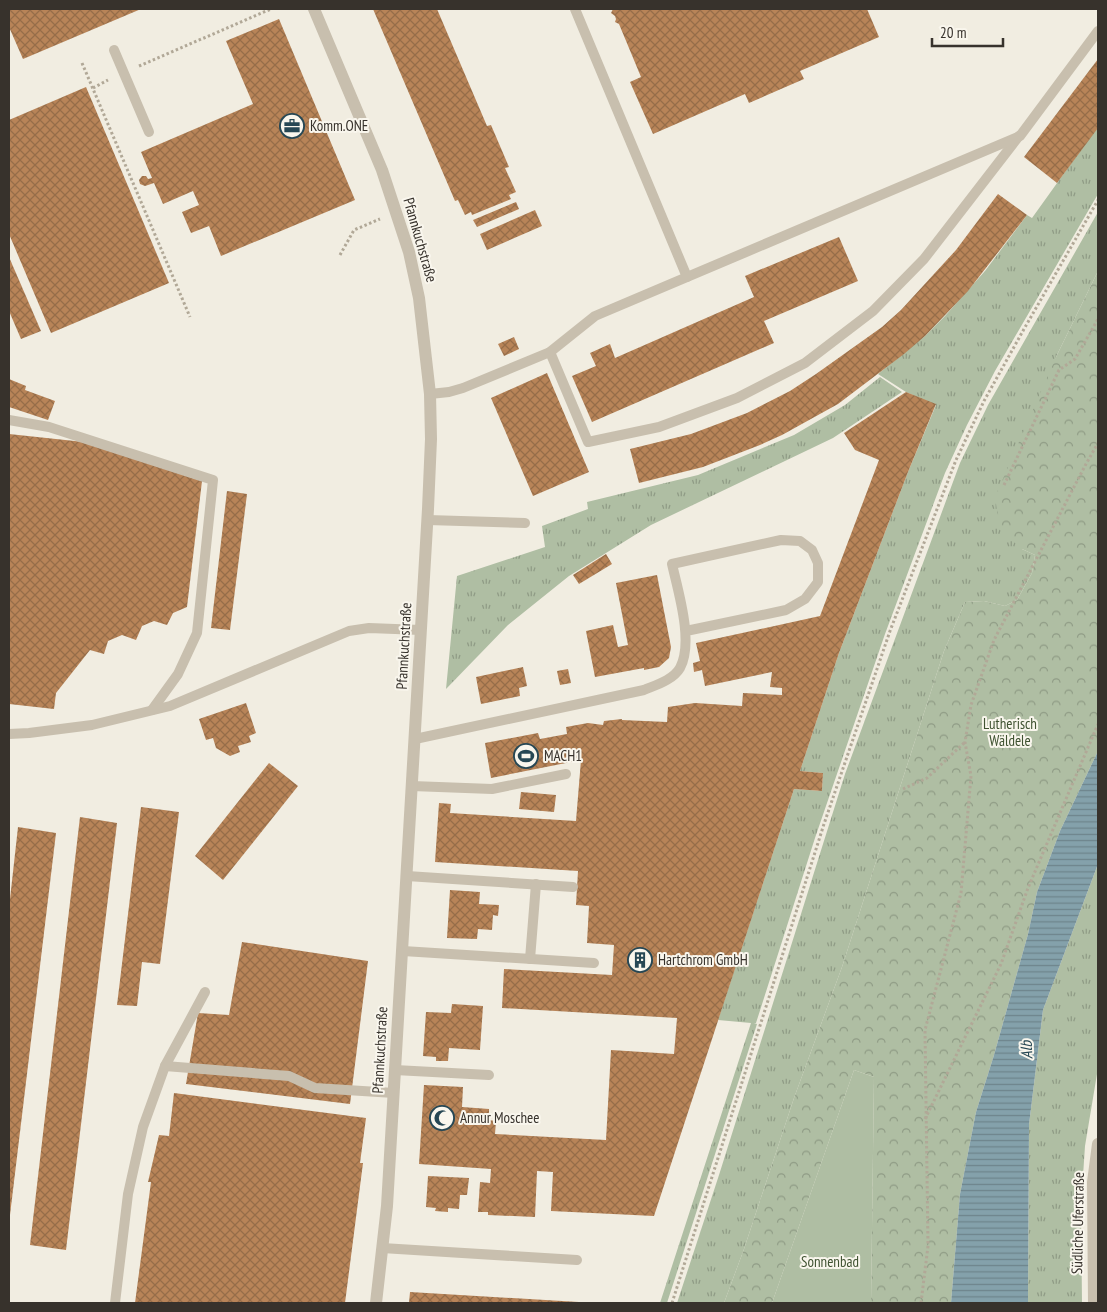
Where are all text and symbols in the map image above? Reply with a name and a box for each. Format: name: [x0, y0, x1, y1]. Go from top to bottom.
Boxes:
scale bar: [932, 15, 1003, 47]
text: 20 m: [940, 23, 966, 42]
office icon: Komm.ONE: [279, 113, 305, 139]
place label: Komm.ONE: [310, 116, 368, 135]
street label: Pfannkuchstraße: [399, 195, 442, 284]
street label: Pfannkuchstraße: [392, 602, 415, 690]
park label: Lutherisch Wäldele: [983, 714, 1037, 750]
sports icon: MACH1: [513, 743, 539, 769]
place label: MACH1: [544, 746, 582, 765]
building icon: Hartchrom GmbH: [627, 947, 653, 973]
place label: Hartchrom GmbH: [658, 950, 748, 969]
street label: Pfannkuchstraße: [368, 1006, 391, 1094]
water label: Alb: [1015, 1039, 1036, 1060]
mosque icon: Annur Moschee: [429, 1105, 455, 1131]
place label: Annur Moschee: [460, 1108, 539, 1127]
street label: Südliche Uferstraße: [1067, 1172, 1088, 1274]
park label: Sonnenbad: [801, 1252, 859, 1271]

